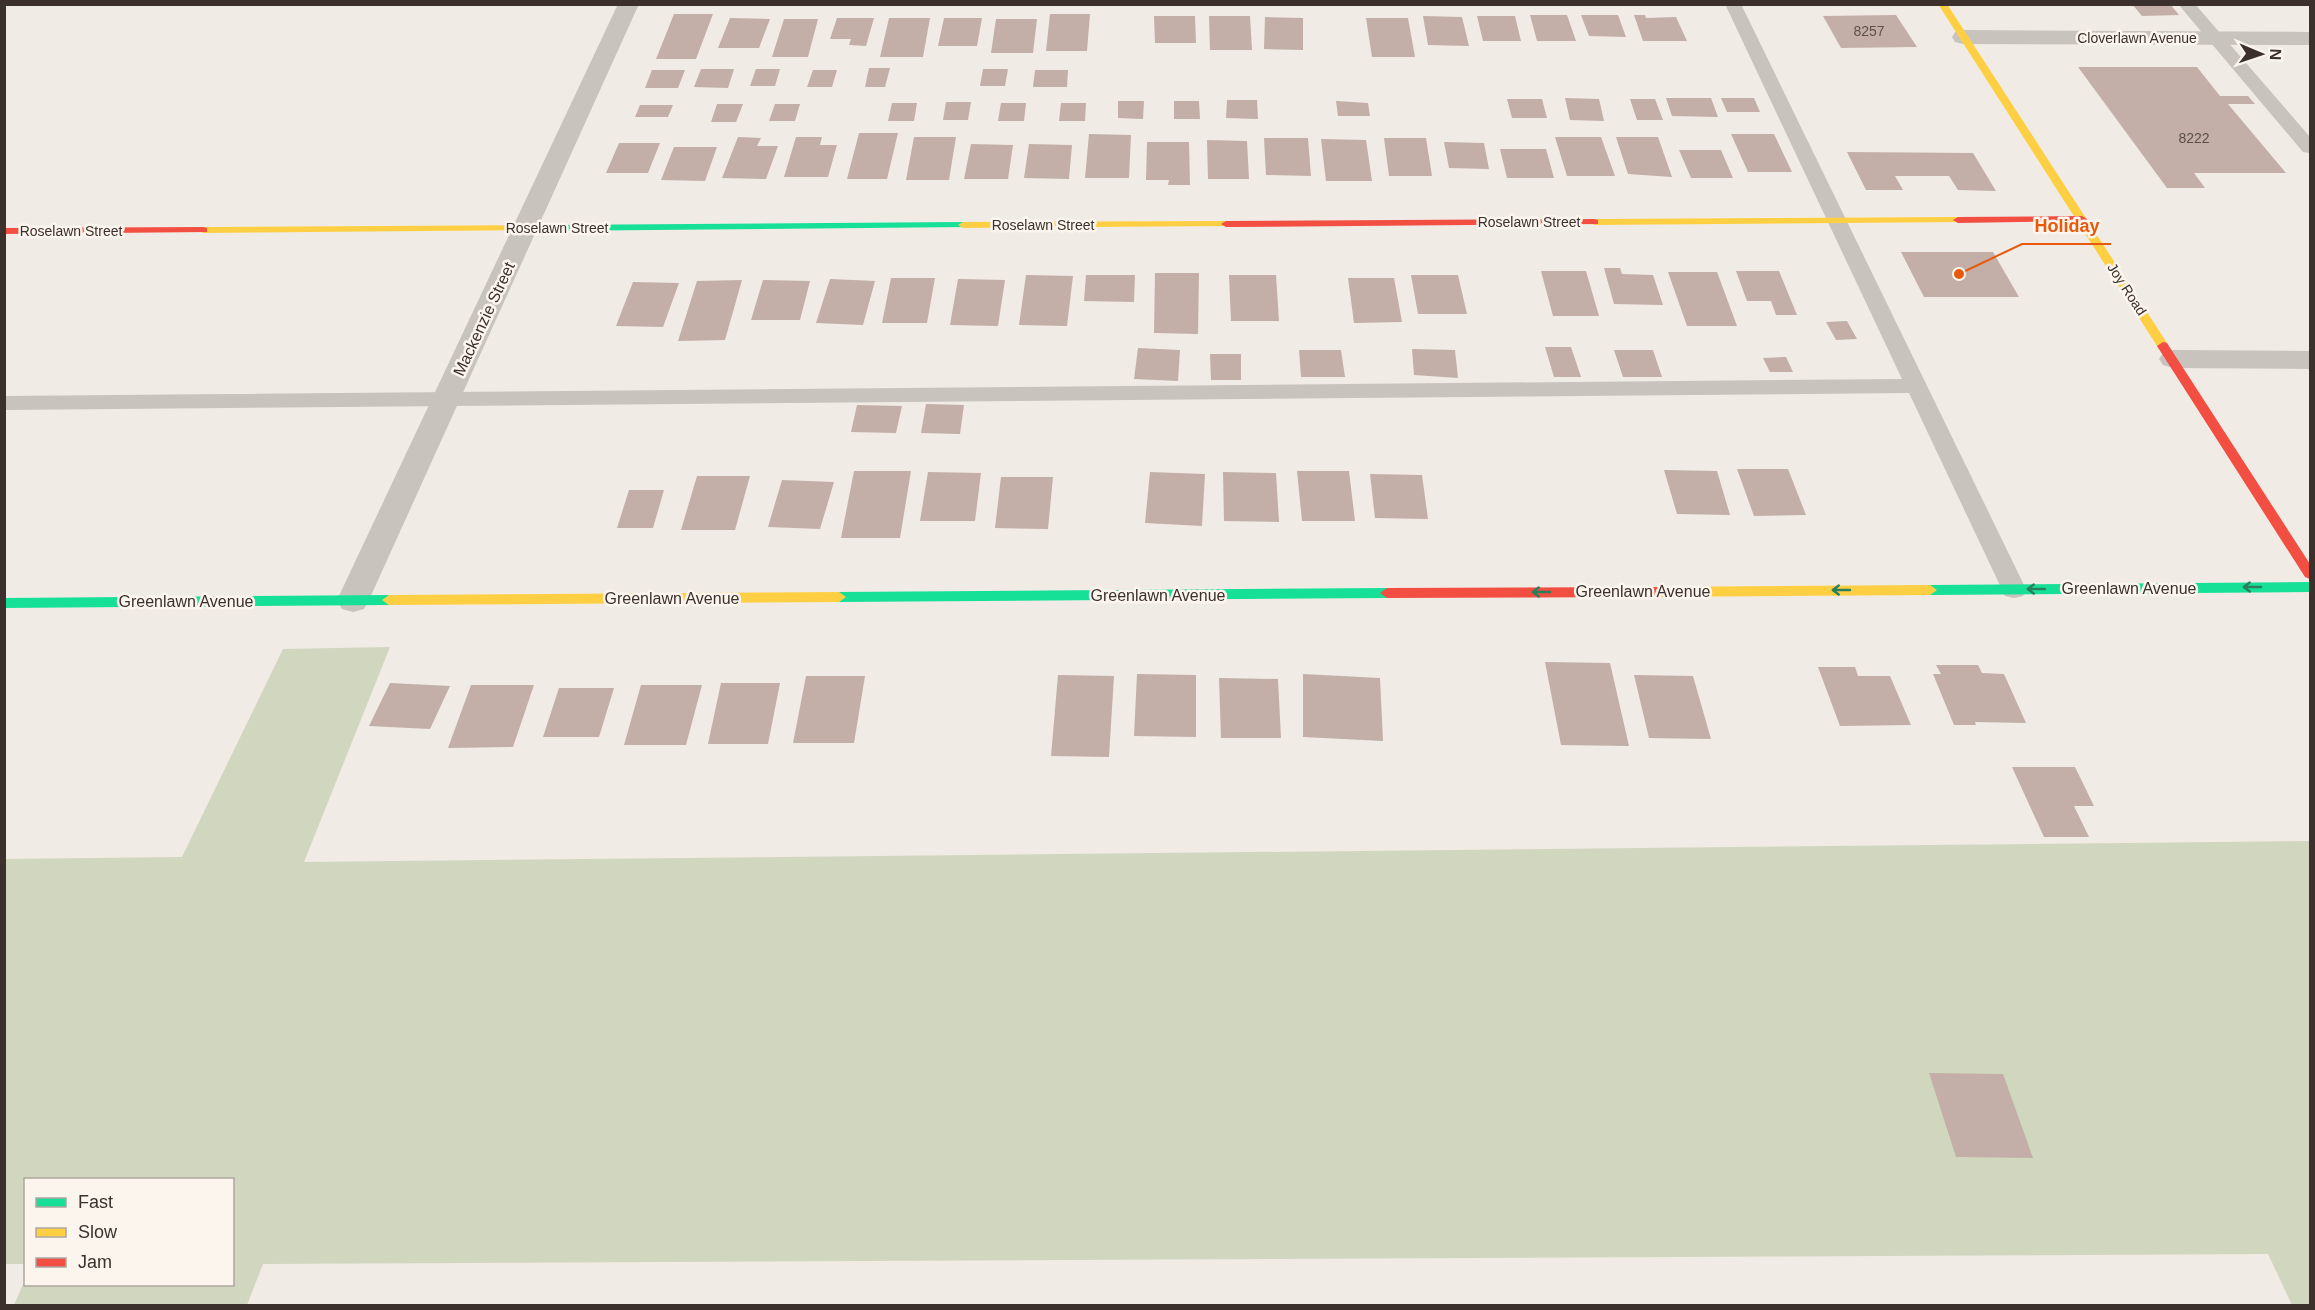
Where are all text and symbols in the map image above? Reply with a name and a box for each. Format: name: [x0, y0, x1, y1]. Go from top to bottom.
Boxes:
house number: 8257: [1853, 23, 1885, 39]
north arrow: [2231, 24, 2291, 84]
street label: Cloverlawn Avenue: [2077, 30, 2197, 46]
text: N: [2267, 48, 2284, 61]
house number: 8222: [2178, 130, 2210, 146]
callout: Holiday: [2022, 208, 2111, 244]
street label: Roselawn Street: [1478, 214, 1580, 230]
text: Holiday: [2034, 216, 2100, 236]
street label: Roselawn Street: [992, 217, 1094, 233]
street label: Roselawn Street: [506, 220, 608, 236]
street label: Roselawn Street: [20, 223, 122, 239]
street label: Mackenzie Street: [450, 259, 518, 379]
street label: Joy Road: [2104, 260, 2150, 318]
street label: Greenlawn Avenue: [2062, 580, 2197, 597]
one-way arrow: [2243, 581, 2263, 593]
street label: Greenlawn Avenue: [1576, 583, 1711, 600]
one-way arrow: [2027, 583, 2047, 594]
one-way arrow: [1832, 584, 1852, 596]
one-way arrow: [1532, 586, 1552, 598]
street label: Greenlawn Avenue: [1091, 587, 1226, 604]
street label: Greenlawn Avenue: [605, 590, 740, 607]
street label: Greenlawn Avenue: [119, 593, 254, 610]
legend: [24, 1178, 234, 1286]
text: Fast: [78, 1192, 113, 1212]
text: Slow: [78, 1222, 118, 1242]
text: Jam: [78, 1252, 112, 1272]

